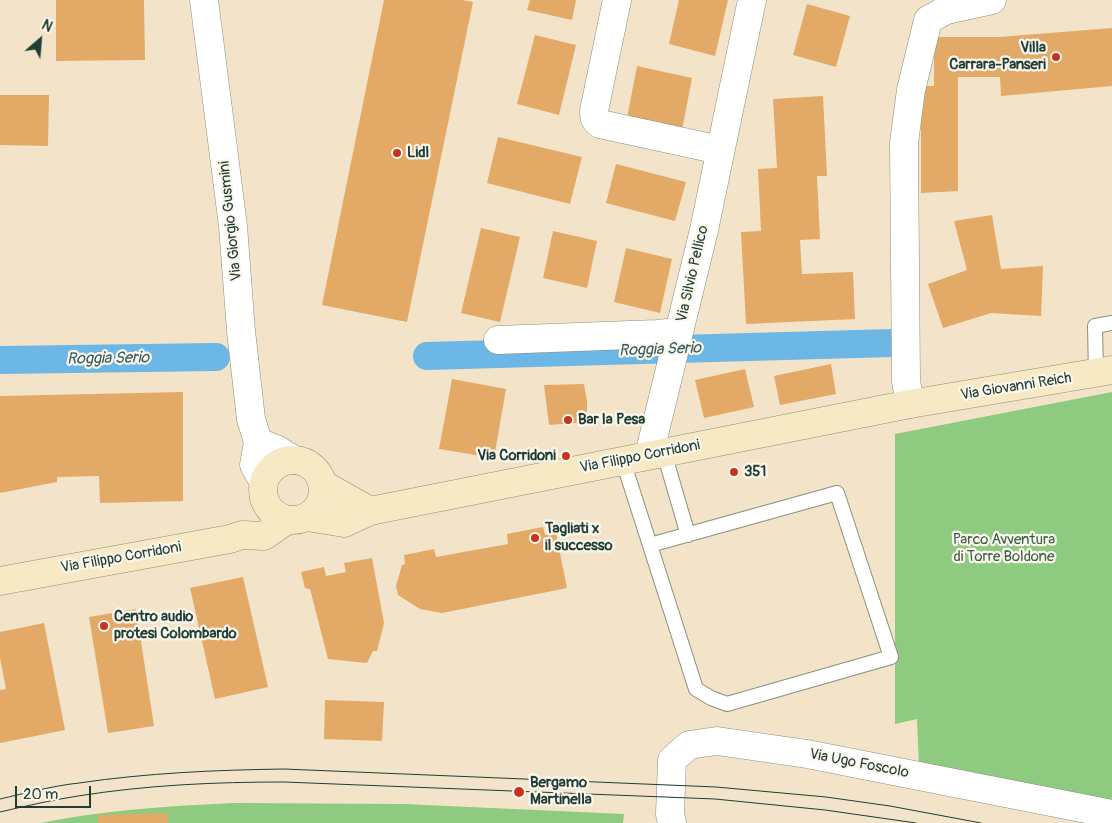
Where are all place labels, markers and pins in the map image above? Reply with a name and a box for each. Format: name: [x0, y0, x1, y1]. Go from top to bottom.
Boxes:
place label: Villa Carrara-Panseri: [949, 39, 1046, 74]
marker: Villa Carrara-Panseri: [1050, 51, 1062, 63]
place label: Lidl: [407, 144, 429, 162]
marker: Lidl: [391, 147, 403, 159]
place label: Bar la Pesa: [578, 411, 645, 429]
marker: Bar la Pesa: [562, 414, 574, 426]
place label: Via Corridoni: [477, 447, 556, 465]
marker: Via Corridoni: [560, 450, 572, 462]
place label: 351: [744, 463, 766, 481]
marker: 351: [728, 466, 740, 478]
place label: Tagliati x il successo: [545, 520, 613, 555]
marker: Tagliati x il successo: [529, 532, 541, 544]
place label: Centro audio protesi Colombardo: [114, 608, 237, 643]
marker: Centro audio protesi Colombardo: [98, 620, 110, 632]
place label: Bergamo Martinella: [530, 774, 592, 809]
marker: Bergamo Martinella: [512, 785, 526, 799]

